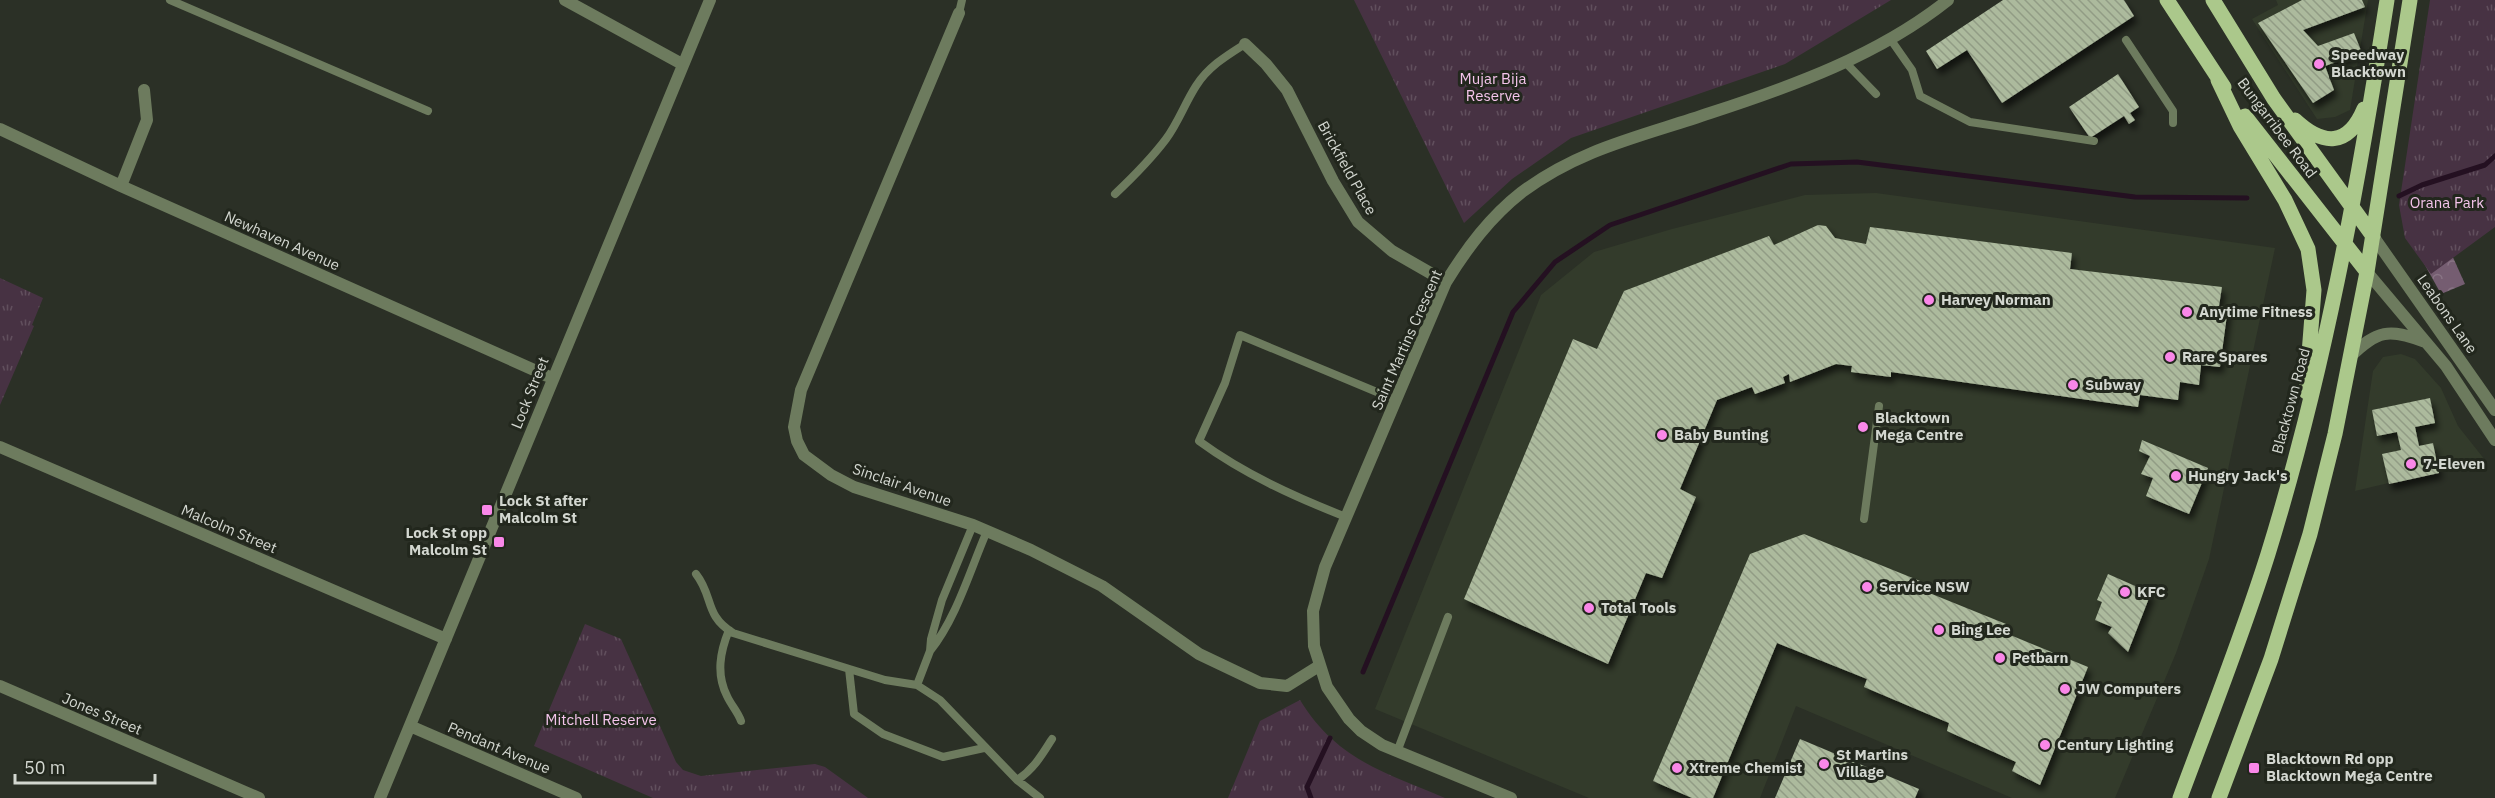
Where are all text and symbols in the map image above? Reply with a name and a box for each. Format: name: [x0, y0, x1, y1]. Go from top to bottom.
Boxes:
place label: Speedway Blacktown: [2331, 45, 2406, 81]
marker: Speedway Blacktown: [2312, 57, 2326, 71]
park label: Mujar Bija Reserve: [1460, 69, 1526, 105]
street label: Bungarribee Road: [2233, 74, 2321, 182]
street label: Brickfield Place: [1314, 117, 1381, 218]
park label: Orana Park: [2410, 193, 2484, 212]
street label: Newhaven Avenue: [222, 207, 343, 275]
street label: Saint Martins Crescent: [1367, 267, 1446, 413]
street label: Leabons Lane: [2413, 270, 2482, 357]
place label: Harvey Norman: [1941, 290, 2051, 309]
marker: Harvey Norman: [1922, 293, 1936, 307]
place label: Anytime Fitness: [2199, 302, 2313, 321]
marker: Anytime Fitness: [2180, 305, 2194, 319]
street label: Blacktown Road: [2267, 346, 2314, 456]
place label: Rare Spares: [2182, 347, 2268, 366]
marker: Rare Spares: [2163, 350, 2177, 364]
street label: Lock Street: [507, 354, 553, 432]
place label: Subway: [2085, 375, 2141, 394]
marker: Subway: [2066, 378, 2080, 392]
place label: Blacktown Mega Centre: [1875, 408, 1963, 444]
marker: Blacktown Mega Centre: [1856, 420, 1870, 434]
place label: Baby Bunting: [1674, 425, 1769, 444]
marker: Baby Bunting: [1655, 428, 1669, 442]
place label: 7-Eleven: [2423, 454, 2485, 473]
marker: 7-Eleven: [2404, 457, 2418, 471]
street label: Sinclair Avenue: [850, 459, 954, 510]
place label: Hungry Jack's: [2188, 466, 2288, 485]
marker: Hungry Jack's: [2169, 469, 2183, 483]
place label: Lock St after Malcolm St: [499, 491, 588, 527]
street label: Malcolm Street: [179, 500, 280, 557]
marker: Lock St after Malcolm St: [480, 503, 494, 517]
place label: Lock St opp Malcolm St: [406, 523, 487, 559]
marker: Lock St opp Malcolm St: [492, 535, 506, 549]
place label: Service NSW: [1879, 577, 1970, 596]
marker: Service NSW: [1860, 580, 1874, 594]
place label: KFC: [2137, 582, 2166, 601]
marker: KFC: [2118, 585, 2132, 599]
place label: Total Tools: [1601, 598, 1677, 617]
marker: Total Tools: [1582, 601, 1596, 615]
place label: Bing Lee: [1951, 620, 2011, 639]
marker: Bing Lee: [1932, 623, 1946, 637]
place label: Petbarn: [2012, 648, 2068, 667]
marker: Petbarn: [1993, 651, 2007, 665]
place label: JW Computers: [2077, 679, 2181, 698]
marker: JW Computers: [2058, 682, 2072, 696]
street label: Jones Street: [59, 688, 145, 739]
park label: Mitchell Reserve: [545, 710, 657, 729]
street label: Pendant Avenue: [445, 717, 553, 778]
place label: Century Lighting: [2057, 735, 2174, 754]
marker: Century Lighting: [2038, 738, 2052, 752]
place label: St Martins Village: [1836, 745, 1908, 781]
scale bar: [15, 747, 154, 785]
place label: Blacktown Rd opp Blacktown Mega Centre: [2266, 749, 2433, 785]
text: 50 m: [24, 756, 66, 779]
marker: St Martins Village: [1817, 757, 1831, 771]
place label: Xtreme Chemist: [1689, 758, 1803, 777]
marker: Xtreme Chemist: [1670, 761, 1684, 775]
marker: Blacktown Rd opp Blacktown Mega Centre: [2247, 761, 2261, 775]

